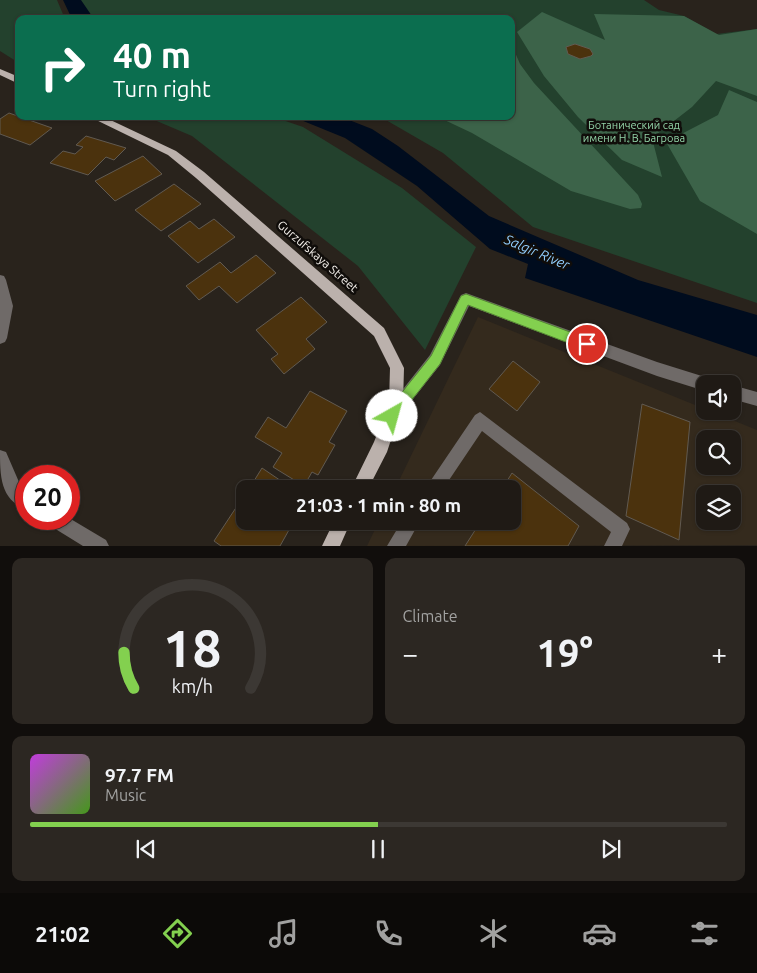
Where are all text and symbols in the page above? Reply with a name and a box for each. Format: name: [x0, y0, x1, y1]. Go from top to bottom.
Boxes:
icon: right: [30, 35, 95, 100]
text: 40 m: [113, 35, 191, 75]
text: Turn right: [113, 76, 211, 101]
park label: Ботанический сад имени Н. В. Багрова: [583, 119, 685, 144]
street label: Gurzufskaya Street: [275, 218, 361, 295]
water label: Salgir River: [501, 231, 573, 273]
pin: [566, 323, 608, 365]
icon: arrive: [573, 330, 601, 358]
map controls: [696, 375, 741, 530]
button: sound: [696, 375, 741, 420]
position arrow: [365, 389, 417, 441]
button: search: [696, 430, 741, 475]
speed limit sign: 20: [15, 465, 80, 530]
button: layers: [696, 485, 741, 530]
text: 21:03 · 1 min · 80 m: [296, 494, 461, 516]
text: Climate: [403, 607, 458, 625]
text: 18: [163, 619, 222, 677]
text: 19°: [537, 632, 593, 674]
text: −: [403, 638, 418, 669]
text: +: [711, 638, 727, 669]
text: km/h: [172, 676, 213, 696]
text: 97.7 FM: [105, 764, 174, 786]
text: Music: [105, 786, 146, 804]
icon: previous: [132, 835, 160, 863]
icon: pause: [364, 835, 392, 863]
icon: next: [597, 835, 625, 863]
icon: directions: [160, 916, 195, 951]
icon: music: [266, 916, 301, 951]
icon: phone: [371, 916, 406, 951]
icon: climate: [476, 916, 511, 951]
icon: car: [582, 916, 617, 951]
icon: filters: [687, 916, 722, 951]
text: 21:02: [35, 921, 90, 946]

